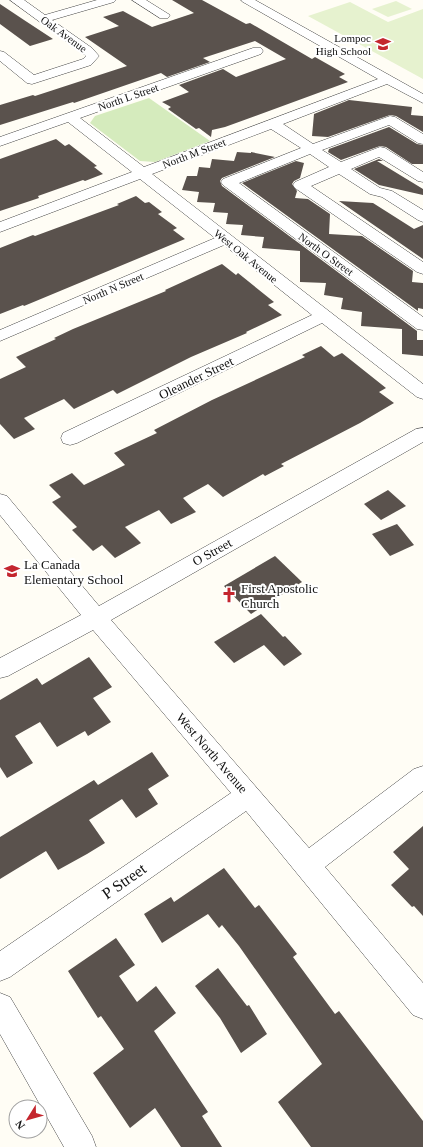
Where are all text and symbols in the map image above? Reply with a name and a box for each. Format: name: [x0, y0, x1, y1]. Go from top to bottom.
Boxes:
street label: Oak Avenue: [39, 13, 89, 55]
place label: Lompoc High School: [316, 32, 371, 57]
school or university icon: Lompoc High School: [374, 35, 392, 53]
street label: North L Street: [96, 81, 160, 113]
street label: North M Street: [161, 135, 227, 171]
street label: West Oak Avenue: [212, 227, 280, 285]
street label: North O Street: [296, 230, 356, 278]
street label: North N Street: [81, 270, 145, 306]
street label: Oleander Street: [156, 353, 236, 403]
street label: O Street: [190, 535, 235, 569]
place label: La Canada Elementary School: [24, 557, 124, 587]
school or university icon: La Canada Elementary School: [3, 562, 21, 580]
place label: First Apostolic Church: [241, 581, 318, 611]
church icon: First Apostolic Church: [220, 586, 238, 604]
street label: West North Avenue: [173, 710, 251, 796]
street label: P Street: [99, 859, 150, 902]
north arrow: [8, 1099, 48, 1139]
text: N: [13, 1118, 27, 1132]

